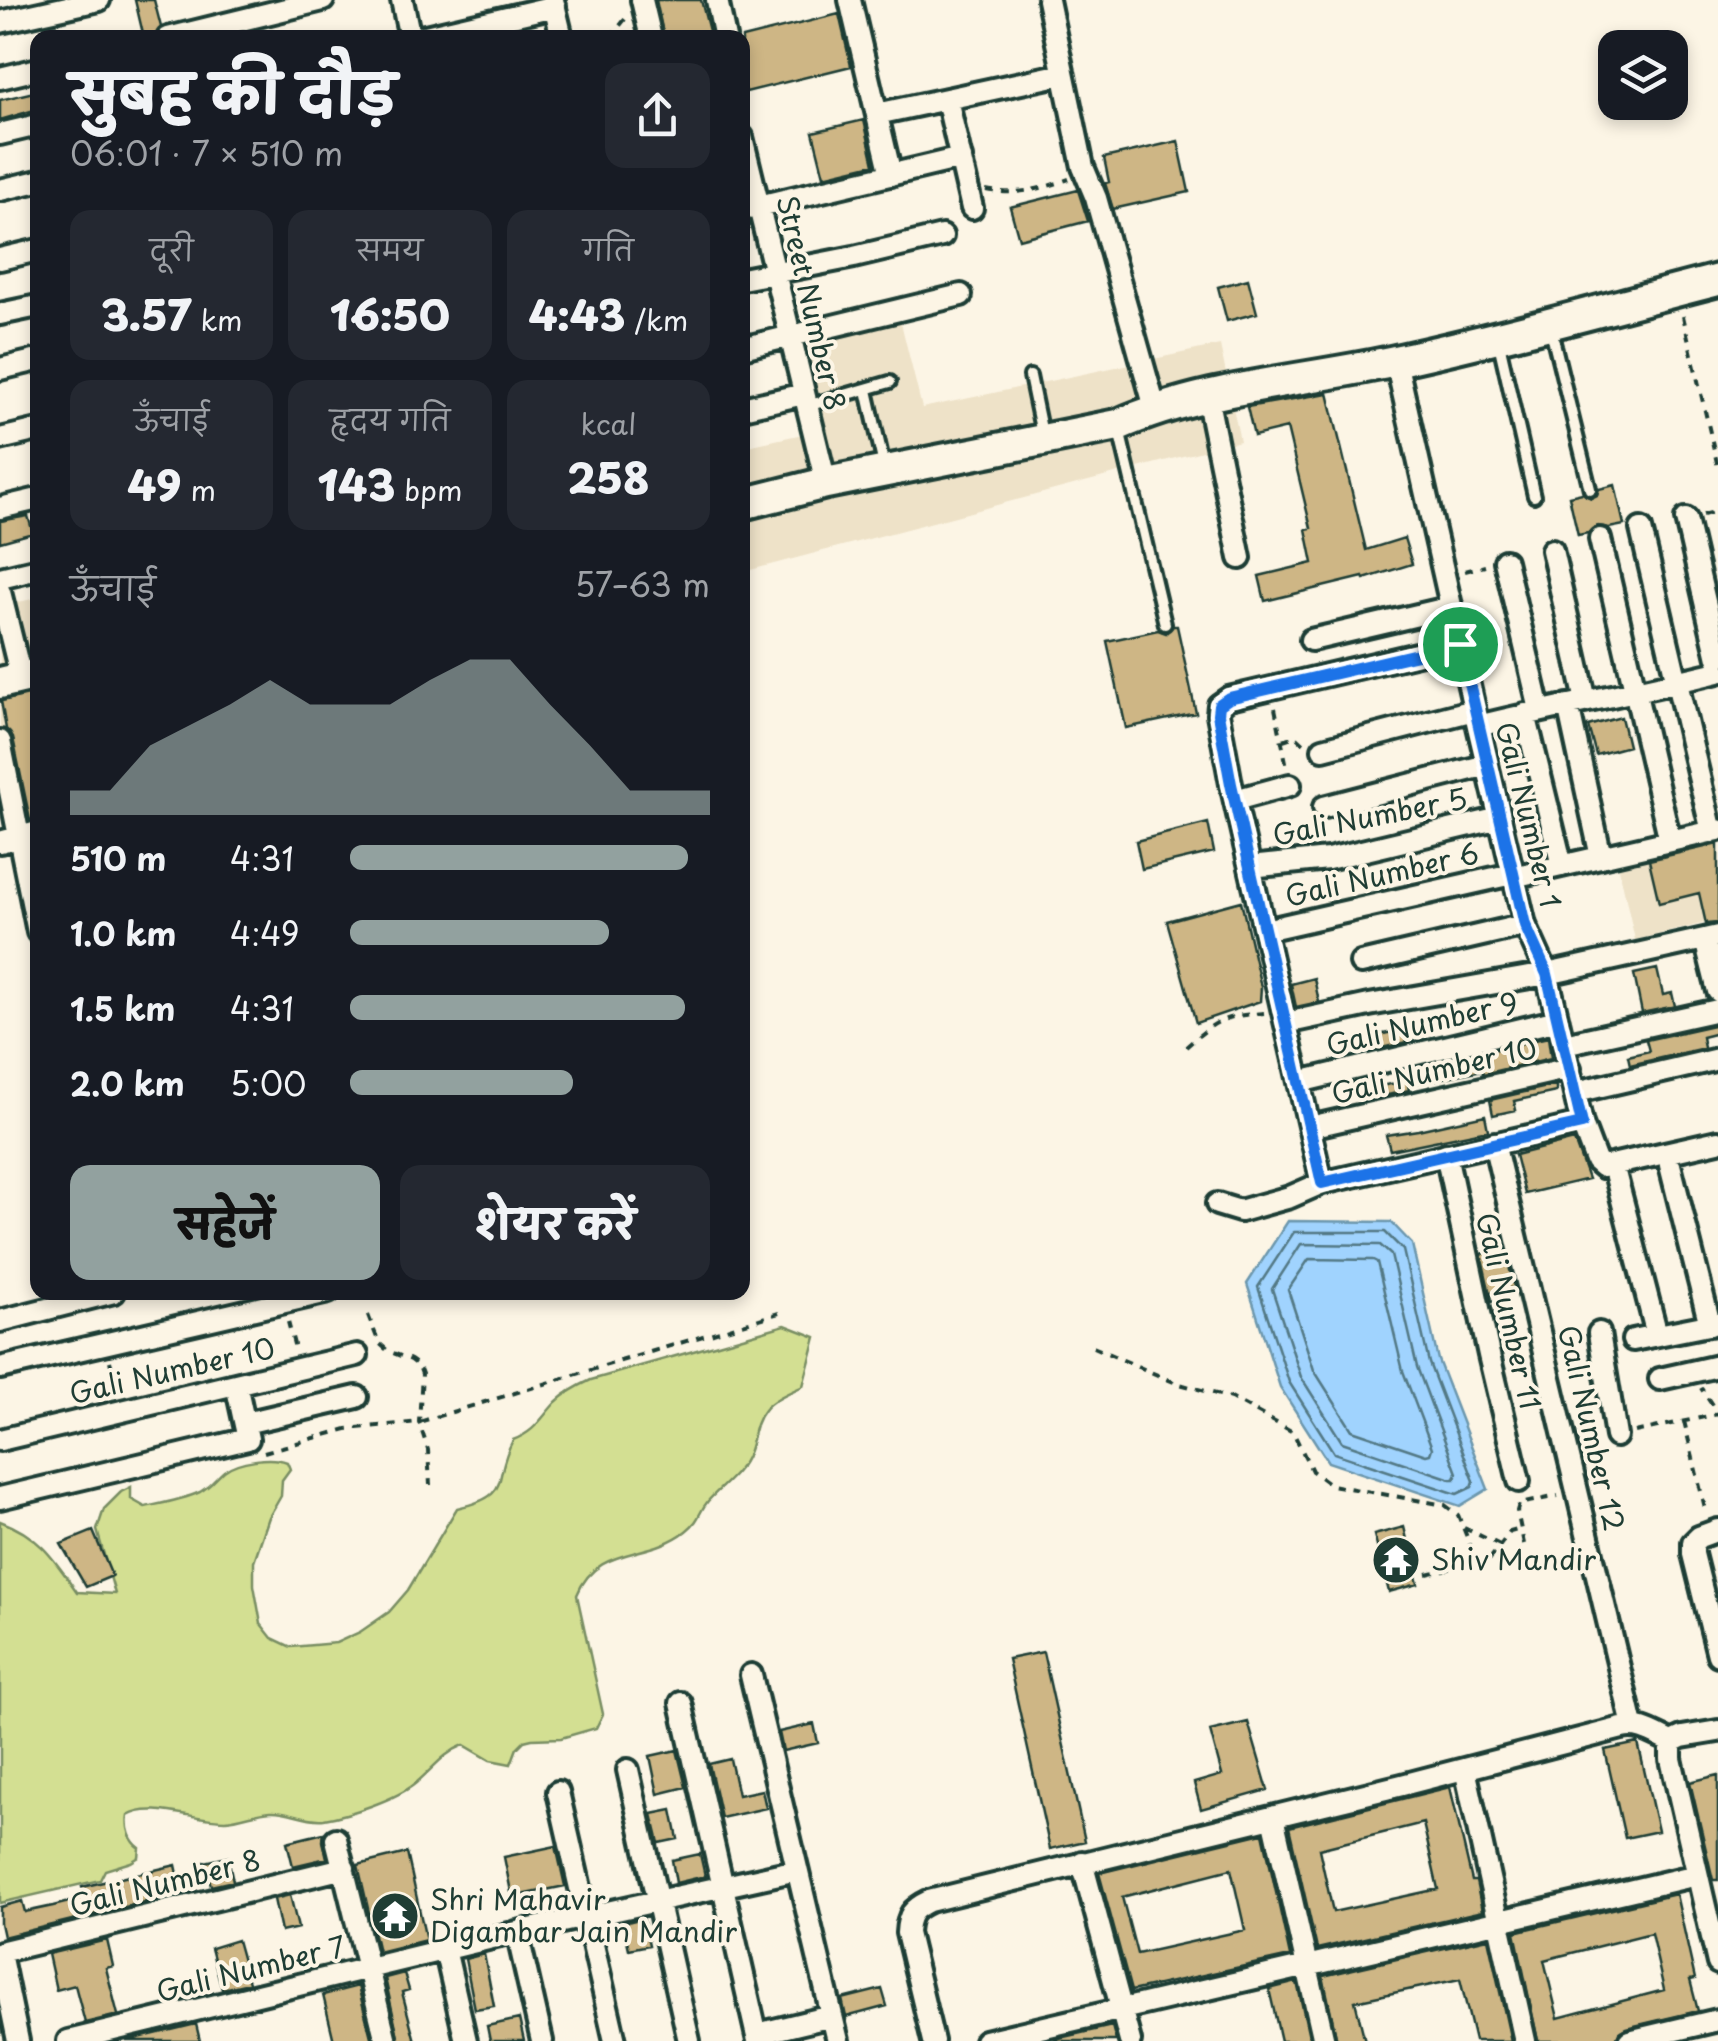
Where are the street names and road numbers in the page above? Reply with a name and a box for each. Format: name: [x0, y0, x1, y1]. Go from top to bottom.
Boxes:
street label: Street Number 8: [767, 191, 858, 415]
street label: Gali Number 1: [1486, 717, 1573, 912]
street label: Gali Number 5: [1269, 776, 1471, 855]
street label: Gali Number 6: [1281, 830, 1483, 917]
street label: Gali Number 9: [1322, 980, 1522, 1065]
street label: Gali Number 10: [1327, 1025, 1541, 1114]
street label: Gali Number 11: [1466, 1208, 1553, 1413]
street label: Gali Number 12: [1548, 1321, 1637, 1535]
street label: Gali Number 10: [65, 1325, 279, 1414]
street label: Gali Number 8: [65, 1837, 265, 1926]
street label: Gali Number 7: [151, 1923, 350, 2012]

